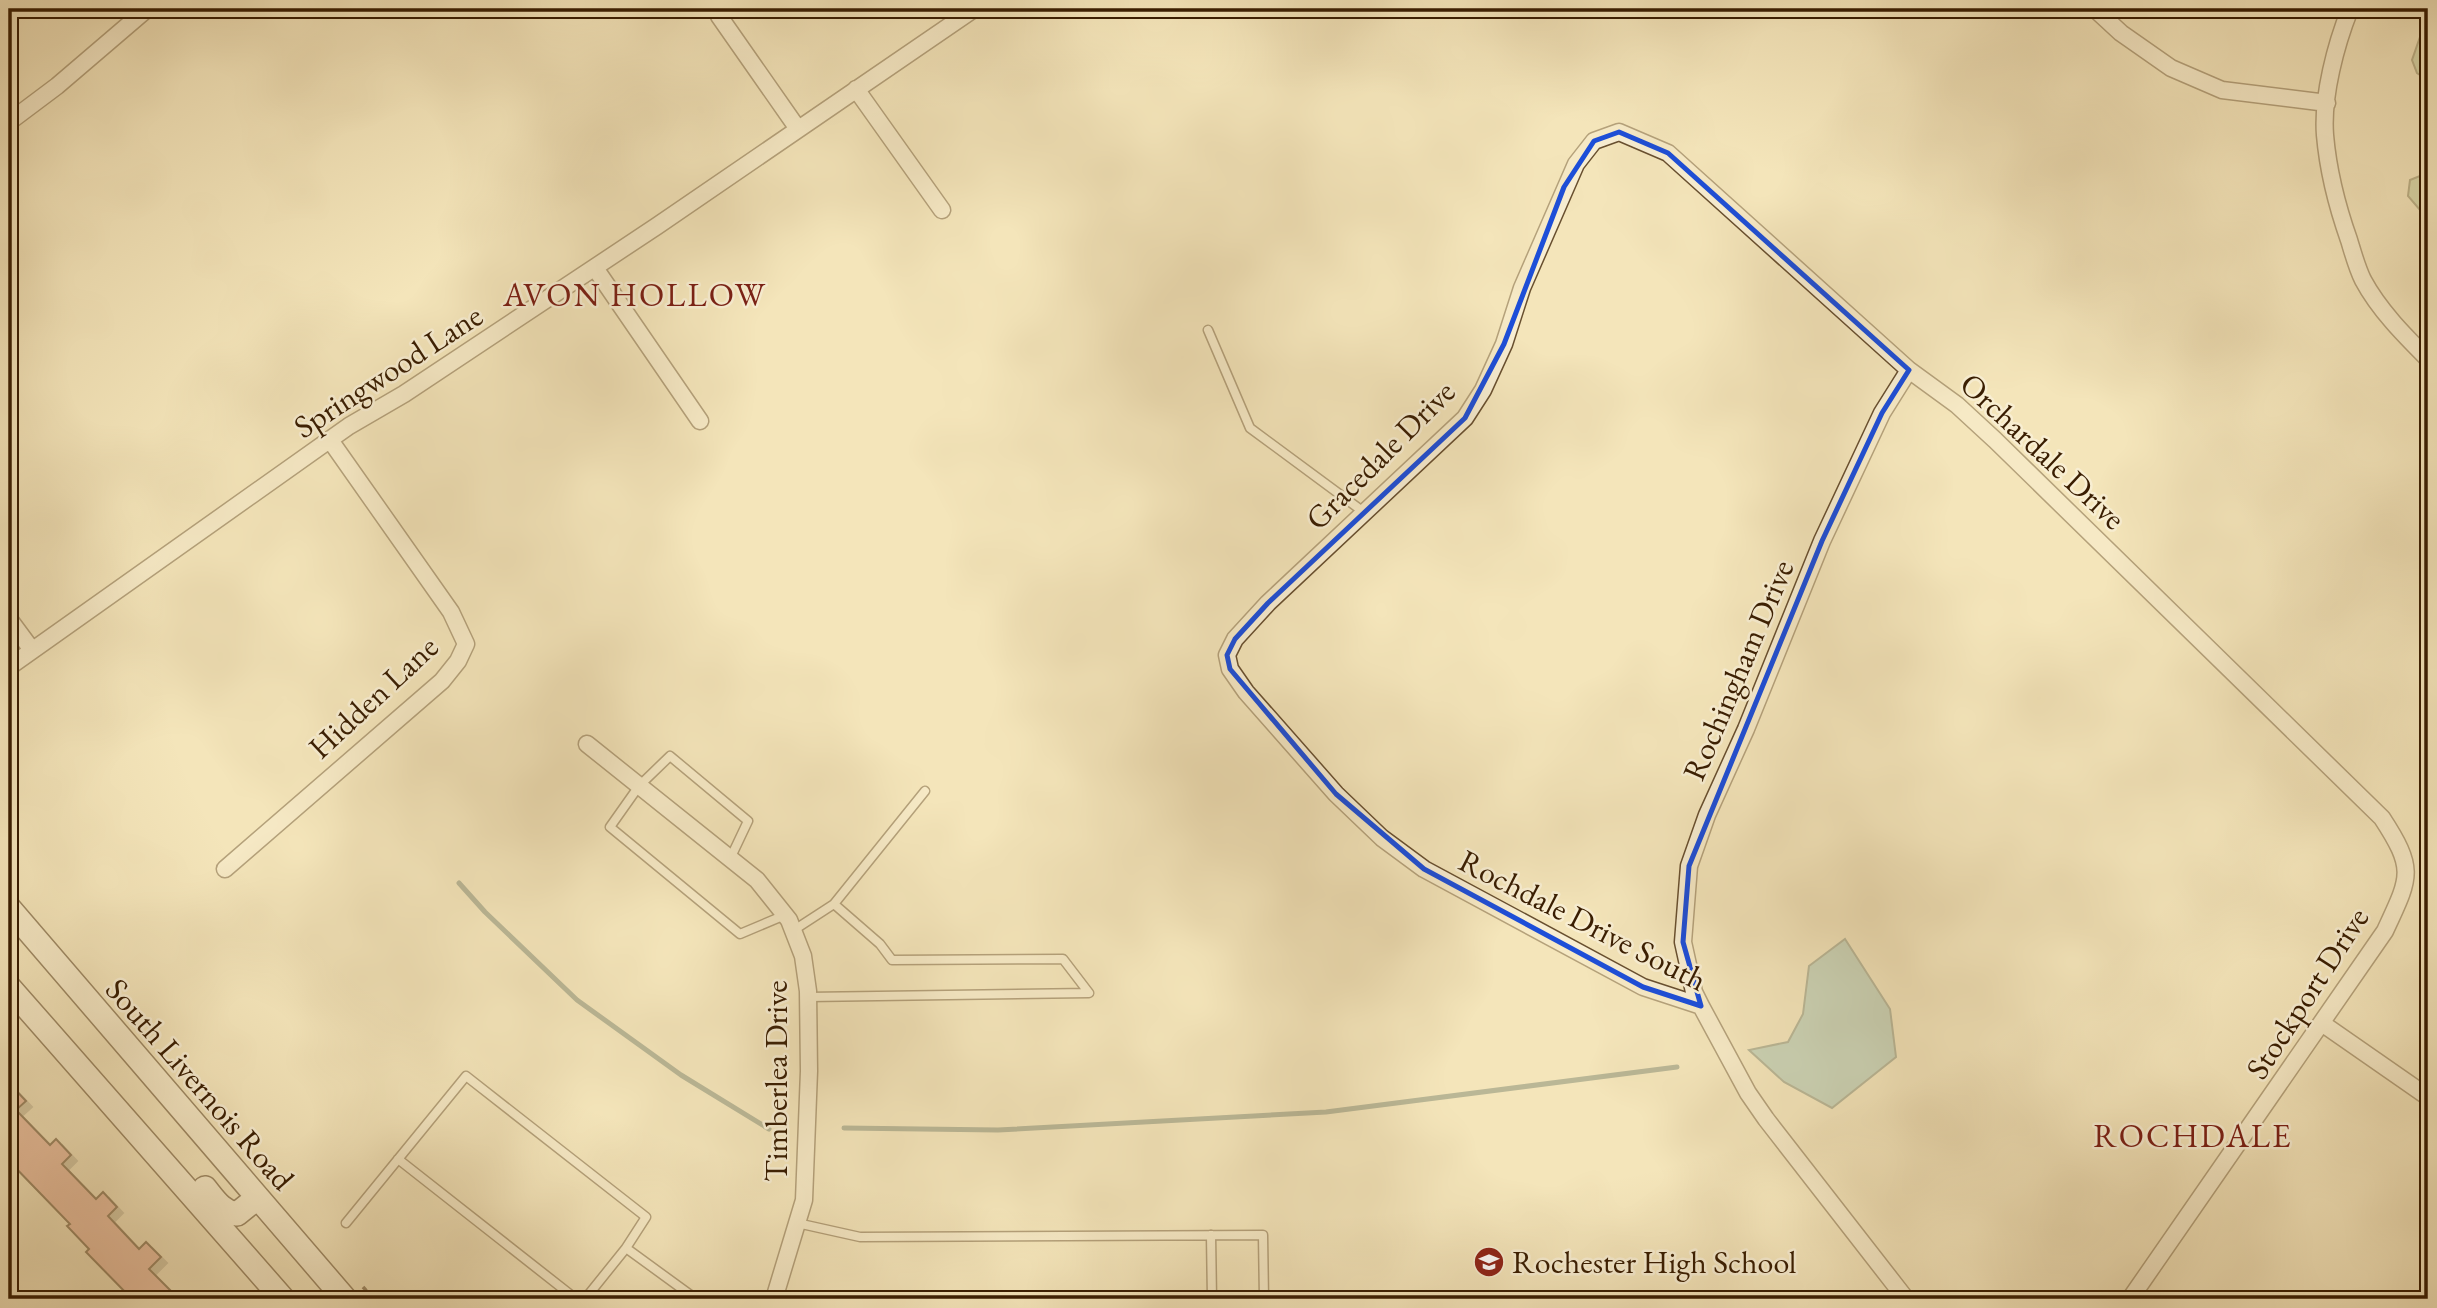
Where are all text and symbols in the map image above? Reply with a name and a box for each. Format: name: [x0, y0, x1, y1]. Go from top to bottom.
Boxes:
district label: AVON HOLLOW: [502, 273, 767, 316]
street label: Springwood Lane: [286, 294, 490, 448]
street label: Orchardale Drive: [1951, 363, 2135, 539]
street label: Gracedale Drive: [1296, 371, 1464, 539]
street label: Rochingham Drive: [1673, 553, 1803, 787]
street label: Hidden Lane: [299, 626, 447, 768]
street label: Rochdale Drive South: [1452, 839, 1714, 1001]
street label: Stockport Drive: [2236, 899, 2378, 1087]
street label: South Livernois Road: [96, 969, 304, 1199]
street label: Timberlea Drive: [755, 980, 797, 1182]
district label: ROCHDALE: [2093, 1114, 2293, 1157]
place label: Rochester High School: [1512, 1241, 1797, 1283]
school or university icon: Rochester High School: [1472, 1245, 1506, 1279]

